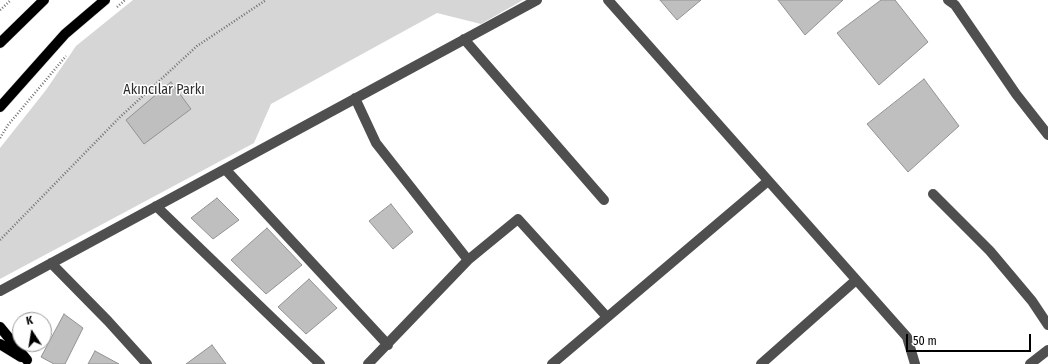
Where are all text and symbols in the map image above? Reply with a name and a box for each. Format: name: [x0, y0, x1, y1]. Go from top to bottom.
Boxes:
park label: Akıncılar Parkı: [123, 82, 205, 98]
north arrow: [12, 312, 52, 352]
text: K: [25, 314, 34, 328]
scale bar: [908, 326, 1033, 352]
text: 50 m: [913, 334, 937, 348]

